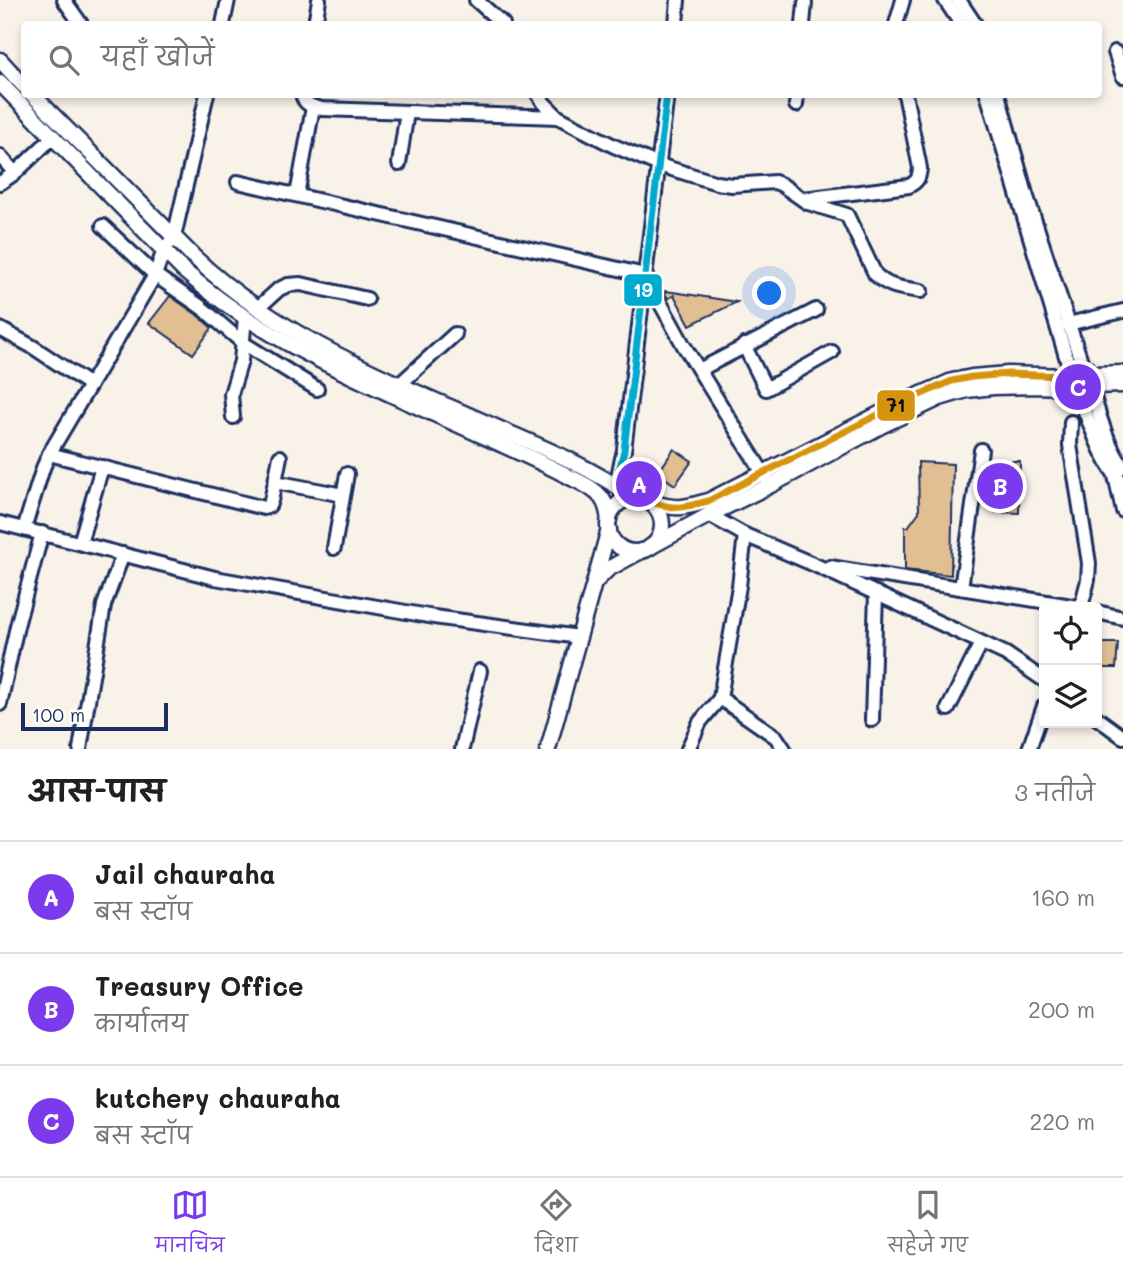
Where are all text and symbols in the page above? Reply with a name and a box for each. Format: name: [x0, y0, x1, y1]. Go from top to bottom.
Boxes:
search box: [21, 21, 1102, 98]
text: यहाँ खोजें: [101, 39, 214, 73]
icon: search: [45, 41, 83, 79]
line badge: 19: [623, 273, 663, 307]
your location: [752, 276, 786, 310]
text: 19: [633, 277, 653, 302]
pin: C: [1055, 361, 1101, 413]
line badge: 71: [876, 389, 916, 422]
text: 71: [886, 392, 906, 417]
pin: A: [616, 458, 662, 510]
pin: B: [977, 460, 1023, 512]
map controls: [1039, 602, 1102, 728]
button: locate: [1039, 602, 1102, 665]
button: layers: [1039, 665, 1102, 728]
scale bar: [21, 700, 168, 732]
text: 100 m: [32, 702, 85, 727]
text: आस-पास: [28, 770, 166, 810]
text: 3 नतीजे: [1015, 777, 1095, 807]
text: Jail chauraha: [95, 857, 275, 891]
text: A: [43, 882, 59, 912]
text: 160 m: [1031, 882, 1095, 912]
text: बस स्टॉप: [95, 896, 192, 926]
text: Treasury Office: [95, 969, 304, 1003]
text: B: [43, 994, 59, 1024]
text: 200 m: [1028, 994, 1095, 1024]
text: कार्यालय: [95, 1008, 188, 1038]
text: kutchery chauraha: [95, 1081, 341, 1115]
text: C: [42, 1106, 60, 1136]
text: 220 m: [1029, 1106, 1095, 1136]
text: बस स्टॉप: [95, 1120, 192, 1150]
tab: मानचित्र: [155, 1186, 225, 1266]
tab: दिशा: [535, 1186, 578, 1266]
tab: सहेजे गए: [888, 1186, 968, 1266]

